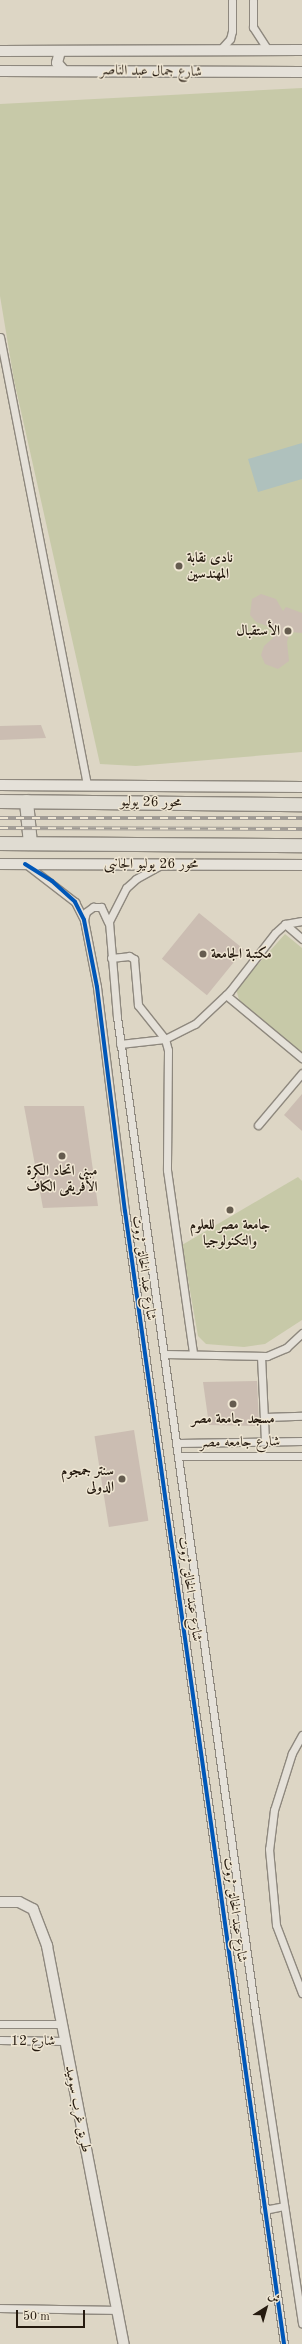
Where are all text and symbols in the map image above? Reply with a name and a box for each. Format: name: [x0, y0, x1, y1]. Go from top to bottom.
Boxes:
street label: شارع جمال عبد الناصر: [100, 62, 202, 80]
place label: نادى نقابة المهندسين: [187, 550, 233, 582]
marker: نادى نقابة المهندسين: [174, 561, 184, 571]
place label: الأستقبال: [236, 623, 280, 639]
marker: الأستقبال: [283, 626, 293, 636]
street label: محور 26 يوليو: [120, 793, 182, 811]
street label: محور 26 يوليو الجانبى: [104, 856, 198, 872]
place label: مكتبة الجامعة: [211, 946, 272, 962]
marker: مكتبة الجامعة: [198, 949, 208, 959]
marker: مبنى اتحاد الكرة الأفريقى الكاف: [57, 1151, 67, 1161]
place label: مبنى اتحاد الكرة الأفريقى الكاف: [26, 1163, 98, 1196]
marker: جامعة مصر للعلوم والتكنولوجيا: [225, 1205, 235, 1215]
street label: شارع عبد الخالق ثروت: [128, 1214, 160, 1322]
place label: جامعة مصر للعلوم والتكنولوجيا: [190, 1217, 270, 1250]
marker: مسجد جامعة مصر: [228, 1399, 238, 1409]
place label: مسجد جامعة مصر: [191, 1411, 275, 1427]
street label: شارع جامعه مصر: [200, 1433, 280, 1451]
place label: سنتر جمجوم الدولى: [61, 1463, 114, 1496]
marker: سنتر جمجوم الدولى: [117, 1474, 127, 1484]
street label: شارع عبد الخالق ثروت: [174, 1535, 206, 1643]
street label: شارع عبد الخالق ثروت: [219, 1856, 251, 1964]
street label: شارع 12: [11, 2033, 55, 2049]
street label: طريق غرب سوميد: [61, 2064, 95, 2154]
north arrow: [246, 2288, 286, 2328]
text: ش: [266, 2290, 281, 2306]
scale bar: [18, 2302, 87, 2328]
text: 50 m: [23, 2311, 50, 2323]

